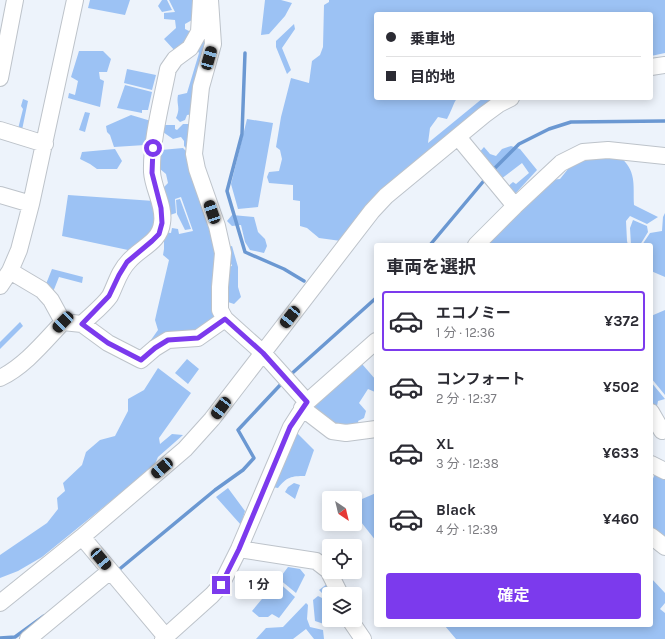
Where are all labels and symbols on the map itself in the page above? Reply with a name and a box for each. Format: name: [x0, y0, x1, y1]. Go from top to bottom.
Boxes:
car: [200, 45, 218, 71]
route start: [144, 139, 162, 157]
car: [202, 199, 222, 225]
car: [278, 304, 302, 330]
car: [50, 309, 76, 335]
car: [209, 395, 233, 421]
car: [149, 456, 175, 480]
north arrow: [322, 491, 362, 531]
car: [89, 546, 113, 572]
callout: 1 分: [235, 571, 283, 599]
route end: [212, 576, 230, 594]

